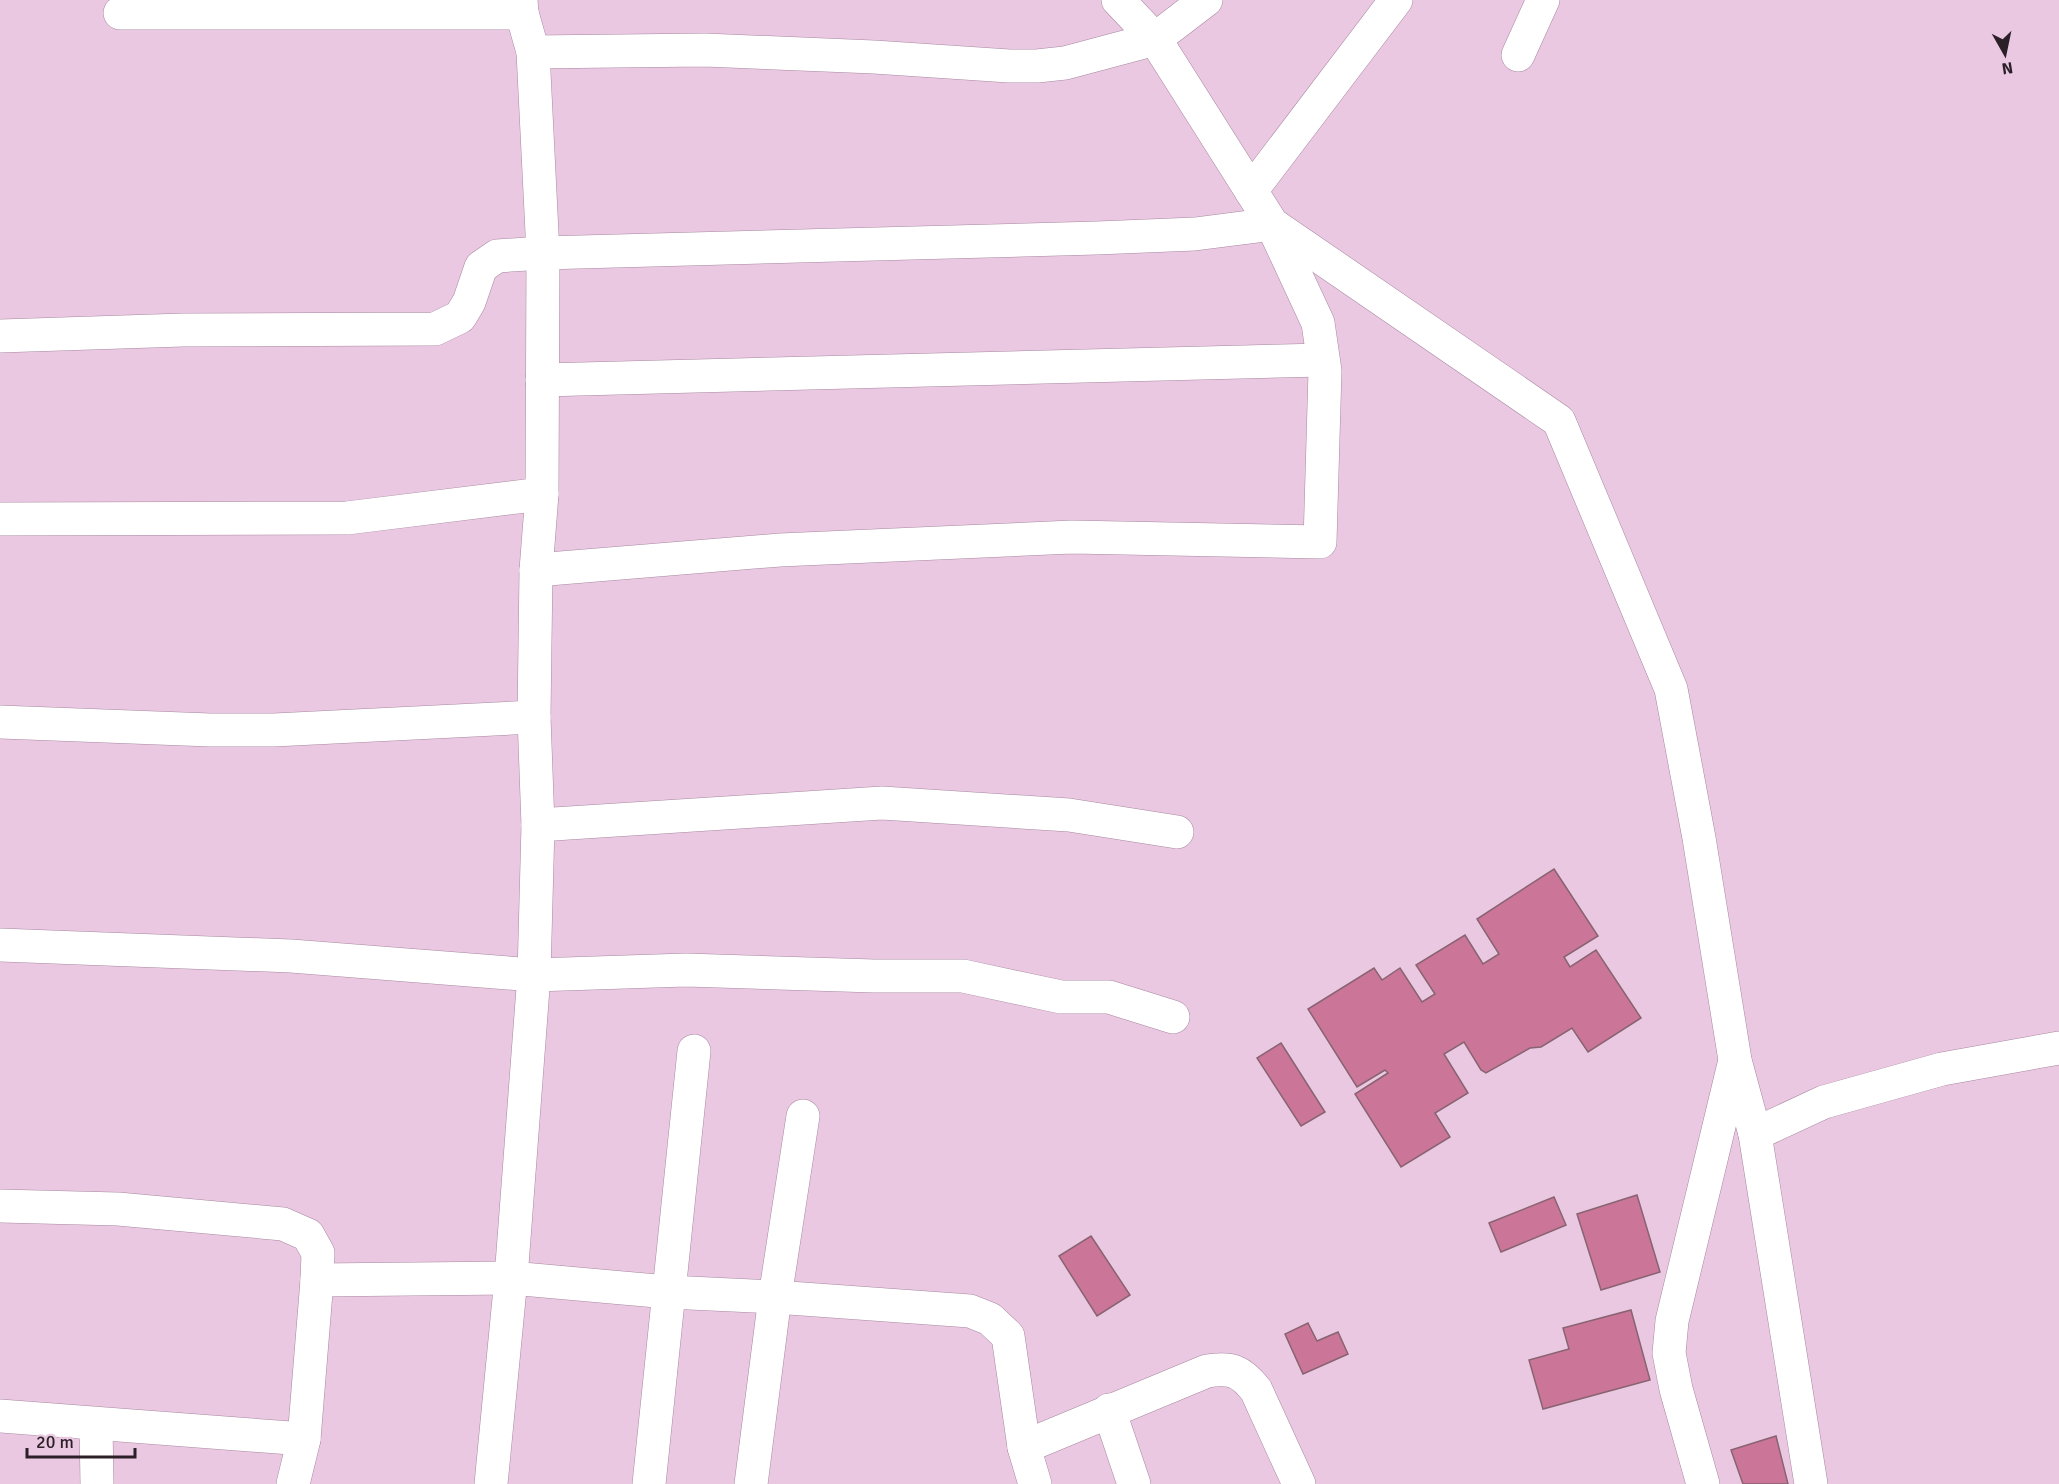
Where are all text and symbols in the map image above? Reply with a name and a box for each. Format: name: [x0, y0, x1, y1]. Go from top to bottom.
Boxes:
north arrow: [1975, 24, 2035, 84]
text: N: [2000, 57, 2014, 79]
scale bar: [27, 1421, 135, 1459]
text: 20 m: [36, 1431, 74, 1453]

